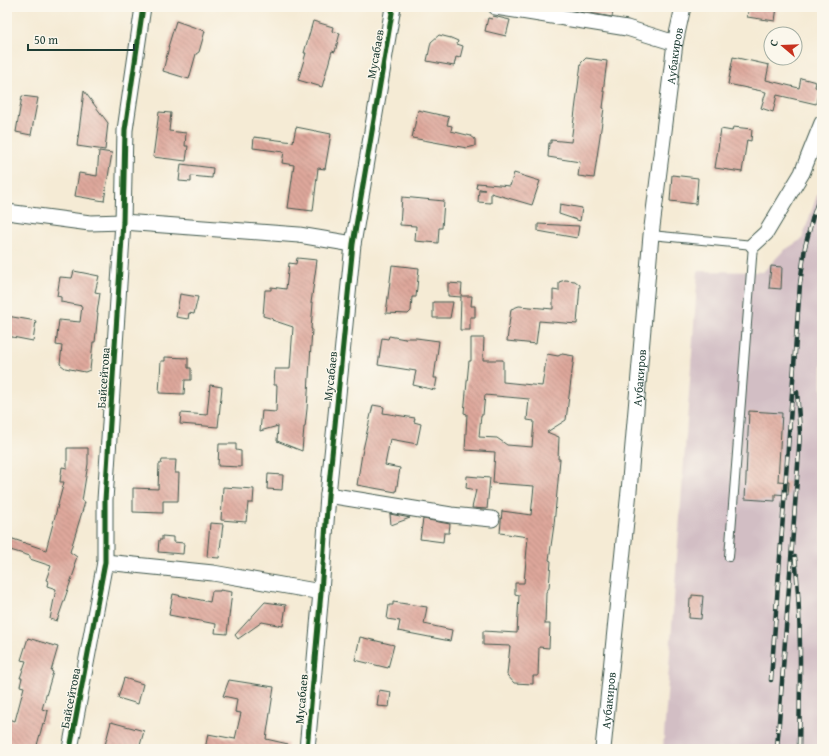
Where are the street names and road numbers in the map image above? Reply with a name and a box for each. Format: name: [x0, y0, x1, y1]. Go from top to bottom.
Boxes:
street label: Аубакиров: [661, 26, 687, 85]
street label: Мусабаев: [362, 28, 388, 80]
street label: Байсейтова: [92, 347, 114, 409]
street label: Аубакиров: [628, 348, 650, 407]
street label: Мусабаев: [319, 350, 341, 402]
street label: Байсейтова: [56, 666, 84, 730]
street label: Аубакиров: [597, 671, 619, 730]
street label: Мусабаев: [290, 673, 312, 725]

